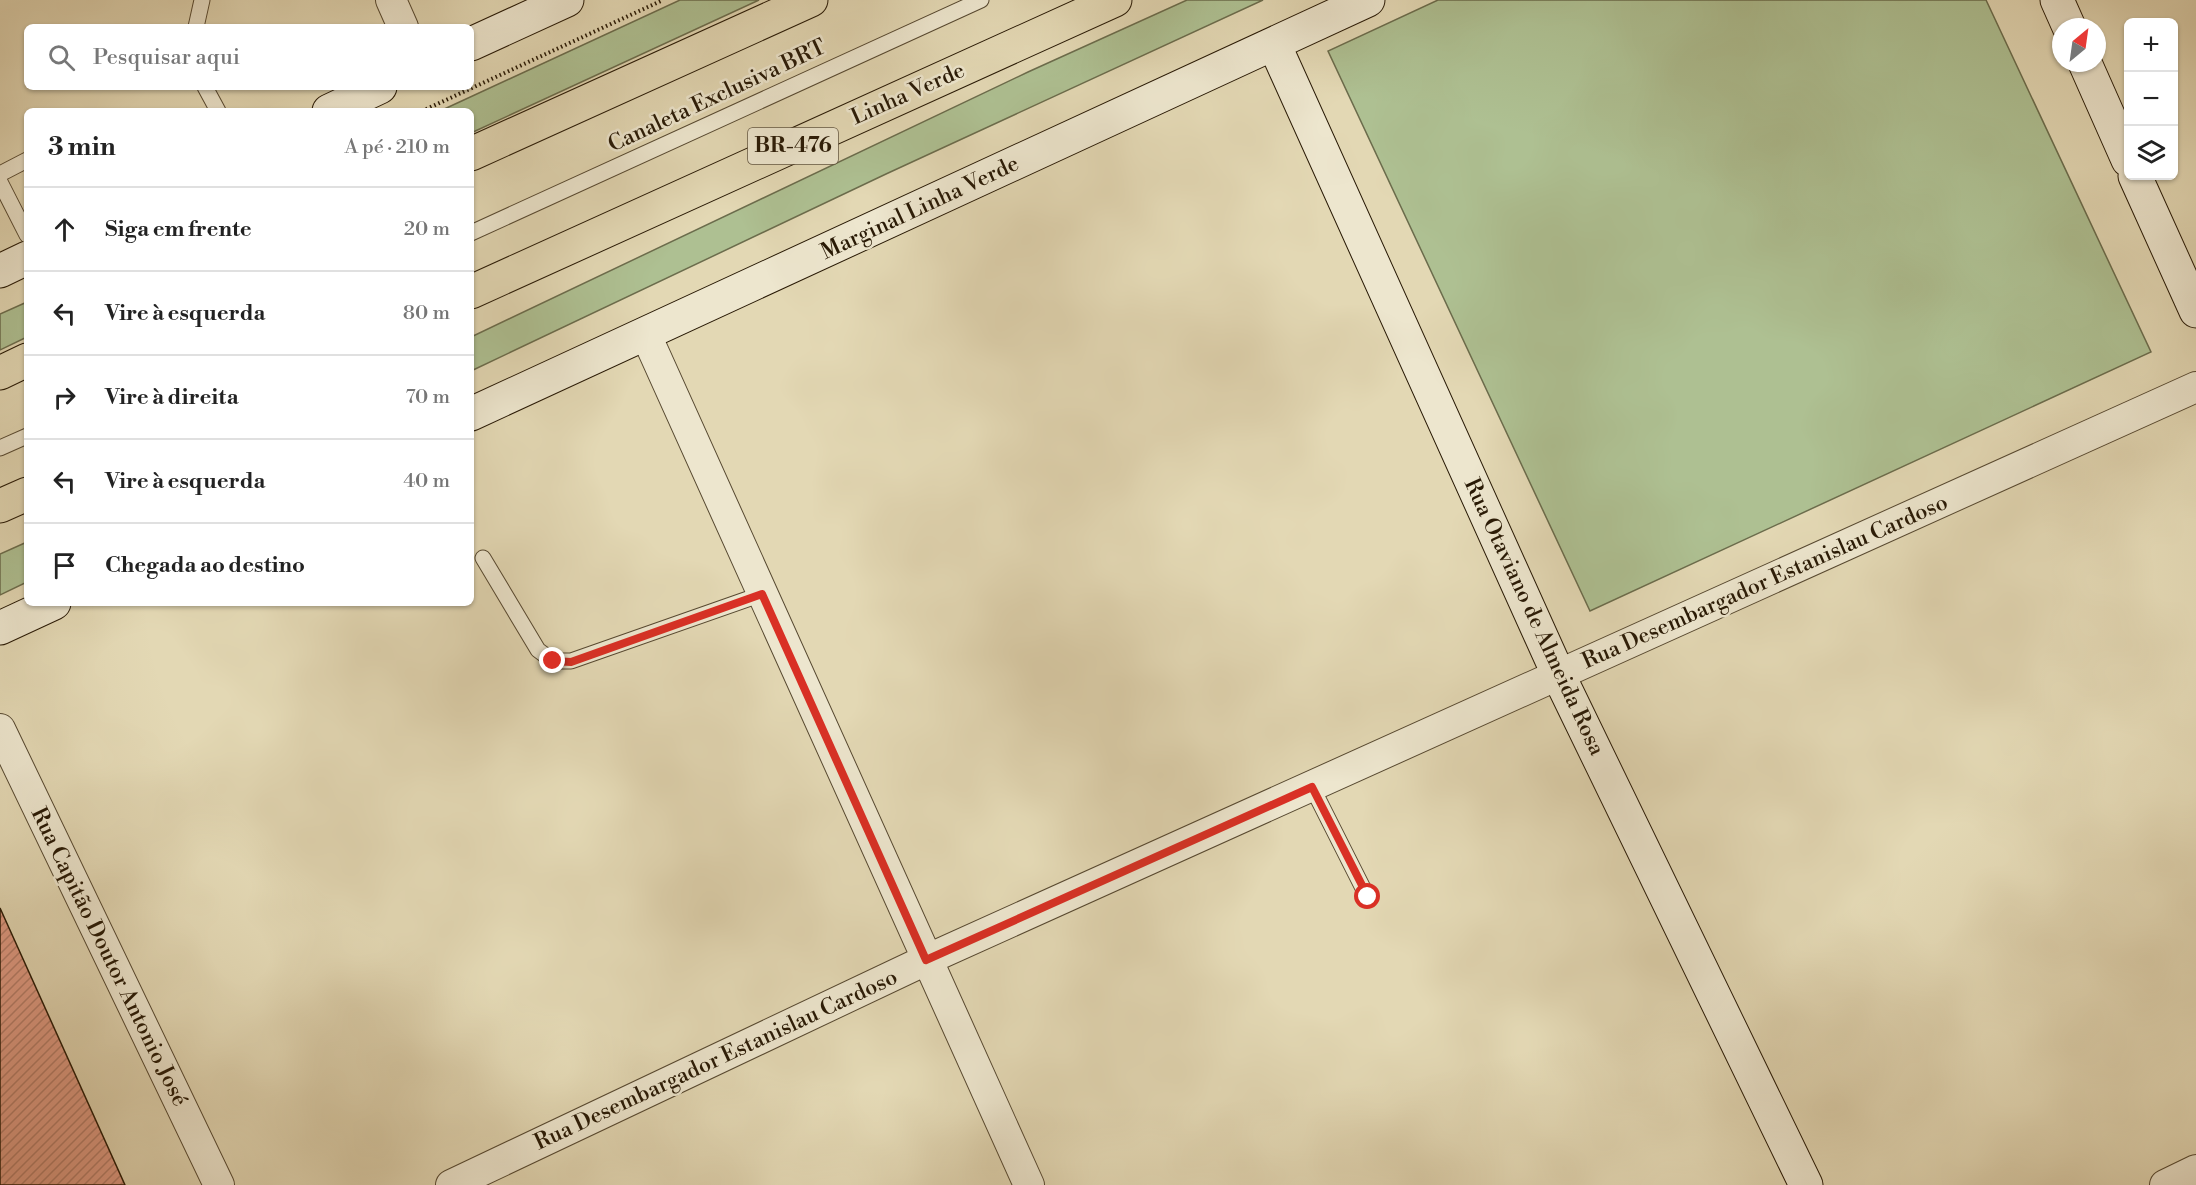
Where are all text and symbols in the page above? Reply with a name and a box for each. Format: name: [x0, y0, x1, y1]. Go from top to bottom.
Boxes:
north arrow: [2052, 18, 2106, 72]
map controls: [2124, 18, 2178, 180]
button: +: [2124, 18, 2178, 72]
search box: [24, 24, 474, 90]
street label: Canaleta Exclusiva BRT: [604, 34, 830, 158]
icon: search: [45, 41, 78, 74]
text: Pesquisar aqui: [93, 44, 240, 71]
street label: Linha Verde: [847, 57, 969, 131]
button: −: [2124, 72, 2178, 126]
button: layers: [2124, 126, 2178, 180]
road number: BR-476: [748, 128, 838, 164]
text: 3 min: [48, 131, 116, 163]
text: A pé · 210 m: [344, 135, 450, 160]
street label: Marginal Linha Verde: [817, 150, 1023, 266]
icon: ahead: [48, 213, 81, 246]
text: Siga em frente: [105, 216, 252, 243]
text: 20 m: [404, 217, 450, 242]
icon: left: [48, 297, 81, 330]
text: Vire à esquerda: [105, 300, 265, 327]
text: 80 m: [403, 301, 450, 326]
icon: right: [48, 381, 81, 414]
text: Vire à direita: [105, 384, 239, 411]
text: 70 m: [406, 385, 450, 410]
icon: left: [48, 465, 81, 498]
text: Vire à esquerda: [105, 468, 265, 495]
text: 40 m: [403, 469, 450, 494]
street label: Rua Otaviano de Almeida Rosa: [1458, 474, 1611, 761]
street label: Rua Desembargador Estanislau Cardoso: [1578, 489, 1952, 675]
icon: arrive: [48, 549, 81, 582]
text: Chegada ao destino: [105, 552, 305, 579]
route end: [539, 647, 565, 673]
street label: Rua Capitão Doutor Antonio José: [25, 803, 193, 1111]
route start: [1354, 883, 1380, 909]
street label: Rua Desembargador Estanislau Cardoso: [530, 964, 902, 1156]

